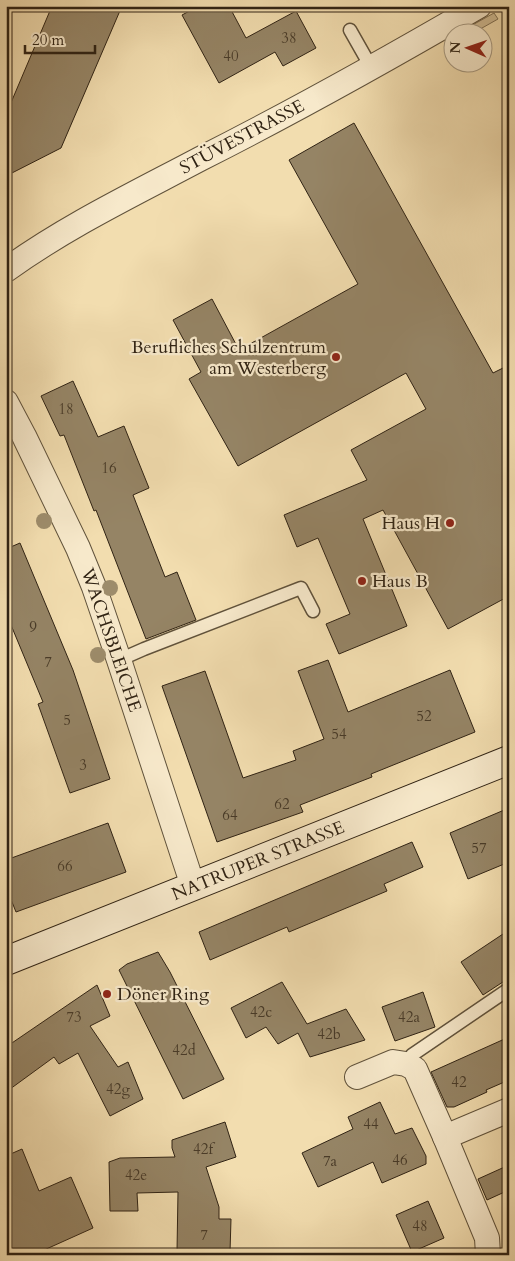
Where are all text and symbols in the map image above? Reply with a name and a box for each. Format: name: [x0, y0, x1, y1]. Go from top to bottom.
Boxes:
scale bar: [25, 22, 95, 54]
north arrow: [442, 22, 492, 72]
house number: 38: [281, 28, 297, 48]
text: 20 m: [32, 30, 64, 50]
text: N: [446, 41, 465, 54]
house number: 40: [223, 46, 239, 66]
street label: STÜVESTRASSE: [175, 94, 309, 180]
place label: Berufliches Schulzentrum am Westerberg: [131, 335, 327, 381]
marker: Berufliches Schulzentrum am Westerberg: [330, 351, 342, 363]
house number: 18: [58, 399, 74, 419]
house number: 16: [101, 458, 117, 478]
place label: Haus H: [381, 511, 440, 536]
marker: Haus H: [444, 517, 456, 529]
street label: WACHSBLEICHE: [74, 564, 147, 715]
place label: Haus B: [372, 569, 428, 594]
marker: Haus B: [356, 575, 368, 587]
house number: 9: [29, 617, 37, 637]
house number: 7: [44, 652, 52, 672]
house number: 52: [416, 706, 432, 726]
house number: 5: [63, 710, 71, 730]
house number: 54: [331, 724, 347, 744]
house number: 3: [79, 755, 87, 775]
house number: 62: [274, 794, 290, 814]
house number: 64: [222, 805, 238, 825]
street label: NATRUPER STRASSE: [168, 815, 348, 907]
house number: 57: [471, 838, 487, 858]
house number: 66: [57, 856, 73, 876]
place label: Döner Ring: [117, 982, 210, 1007]
marker: Döner Ring: [101, 988, 113, 1000]
house number: 42c: [250, 1002, 272, 1022]
house number: 73: [66, 1007, 82, 1027]
house number: 42a: [398, 1007, 420, 1027]
house number: 42b: [317, 1024, 341, 1044]
house number: 42d: [172, 1040, 196, 1060]
house number: 42: [451, 1072, 467, 1092]
house number: 42g: [106, 1079, 130, 1099]
house number: 44: [363, 1114, 379, 1134]
house number: 42f: [193, 1139, 215, 1159]
house number: 46: [392, 1150, 408, 1170]
house number: 7a: [323, 1151, 338, 1171]
house number: 42e: [125, 1165, 147, 1185]
house number: 48: [412, 1216, 428, 1236]
house number: 7: [200, 1225, 208, 1245]

